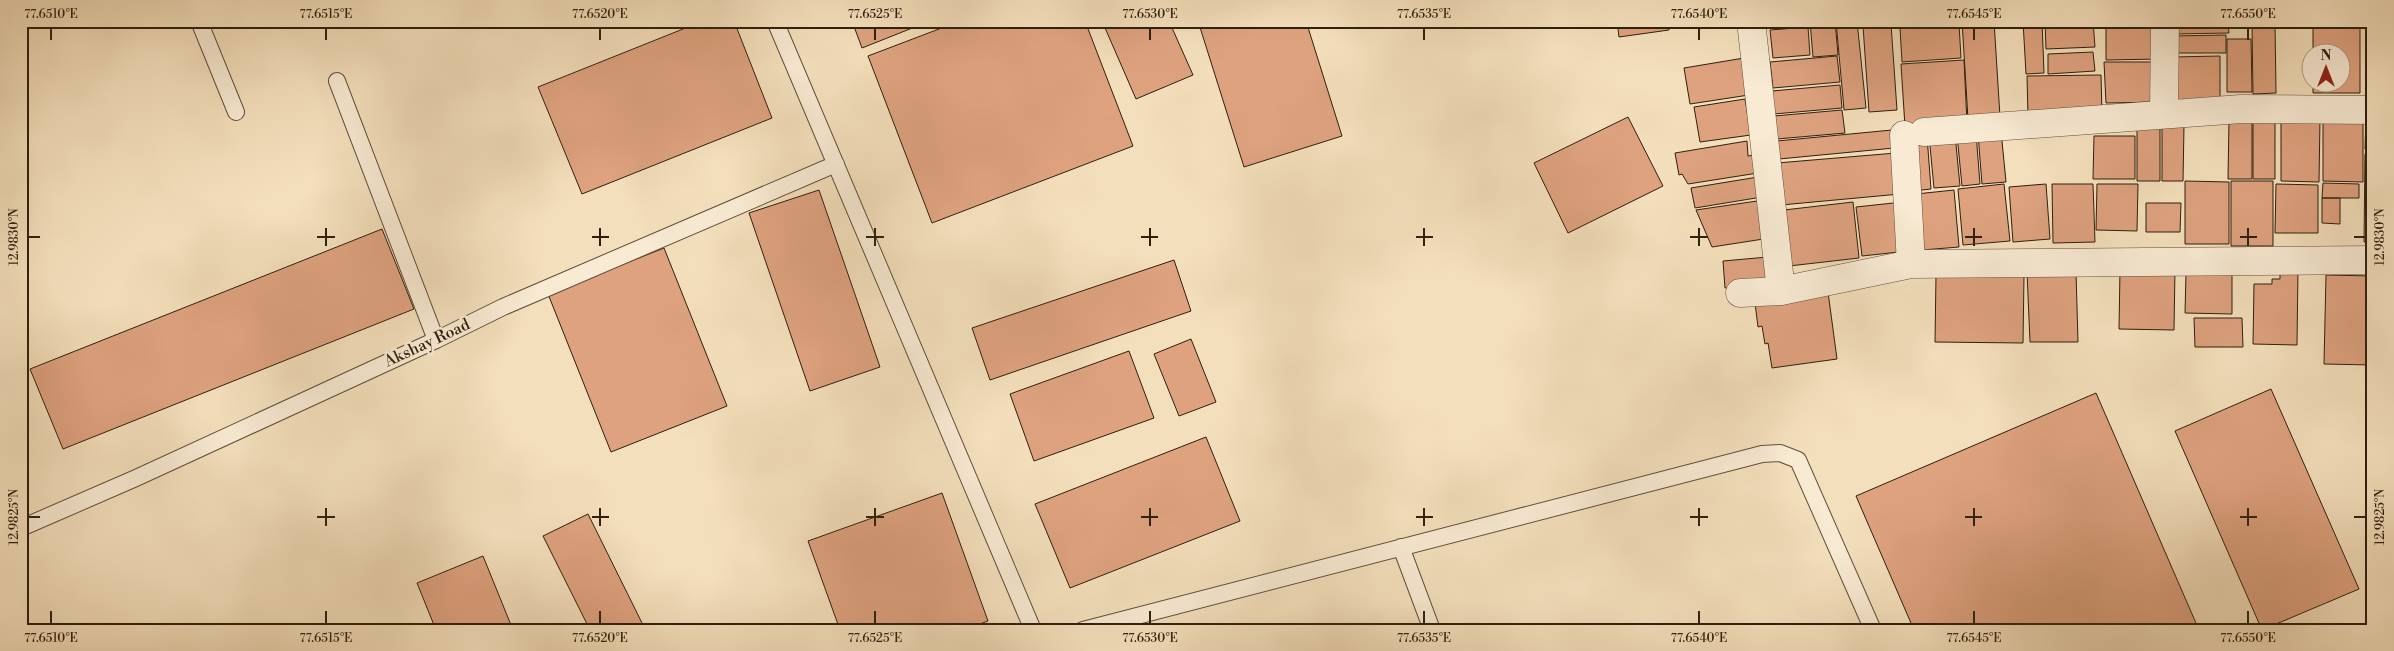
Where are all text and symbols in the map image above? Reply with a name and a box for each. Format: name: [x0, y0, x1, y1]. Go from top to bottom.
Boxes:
text: 77.6510°E: [24, 7, 78, 22]
text: 77.6515°E: [300, 7, 352, 22]
text: 77.6520°E: [572, 7, 628, 22]
text: 77.6525°E: [848, 7, 902, 22]
text: 77.6530°E: [1122, 7, 1178, 22]
text: 77.6535°E: [1397, 7, 1451, 22]
text: 77.6540°E: [1671, 7, 1727, 22]
text: 77.6545°E: [1947, 7, 2002, 22]
text: 77.6550°E: [2220, 7, 2276, 22]
north arrow: [2302, 42, 2352, 92]
text: N: [2320, 47, 2332, 65]
text: 12.9830°N: [7, 208, 22, 266]
text: 12.9830°N: [2373, 208, 2388, 266]
street label: Akshay Road: [380, 314, 473, 372]
text: 12.9825°N: [7, 489, 22, 545]
text: 12.9825°N: [2373, 489, 2388, 545]
text: 77.6510°E: [24, 631, 78, 646]
text: 77.6515°E: [300, 631, 352, 646]
text: 77.6520°E: [572, 631, 628, 646]
text: 77.6525°E: [848, 631, 902, 646]
text: 77.6530°E: [1122, 631, 1178, 646]
text: 77.6535°E: [1397, 631, 1451, 646]
text: 77.6540°E: [1671, 631, 1727, 646]
text: 77.6545°E: [1947, 631, 2002, 646]
text: 77.6550°E: [2220, 631, 2276, 646]

